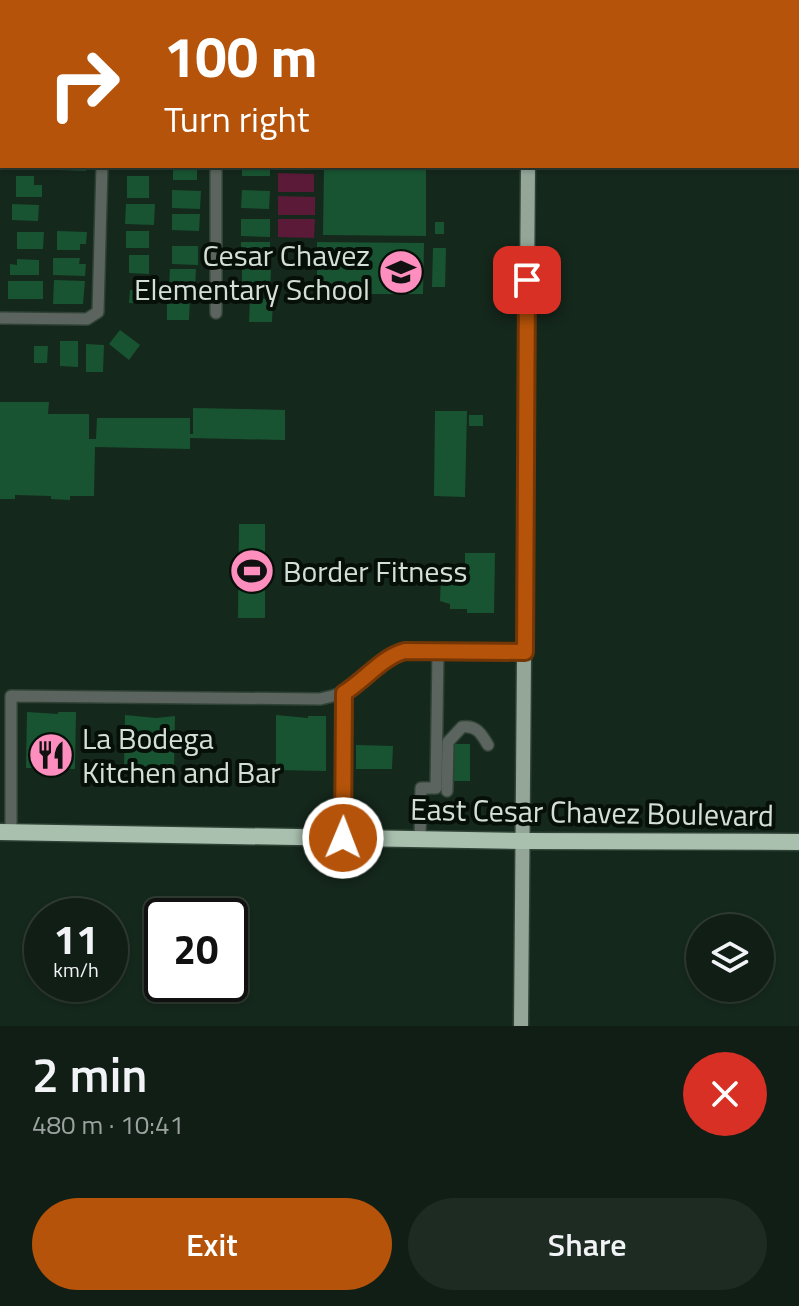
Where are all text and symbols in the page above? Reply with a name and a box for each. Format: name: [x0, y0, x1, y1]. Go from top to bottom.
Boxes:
text: 100 m: [164, 14, 317, 99]
icon: right: [32, 32, 136, 136]
text: Turn right: [164, 91, 309, 146]
place label: Cesar Chavez Elementary School: [134, 232, 370, 312]
pin: [493, 246, 561, 314]
school or university icon: Cesar Chavez Elementary School: [377, 248, 425, 296]
icon: arrive: [505, 258, 549, 302]
sports icon: Border Fitness: [228, 547, 276, 595]
place label: Border Fitness: [283, 548, 467, 594]
place label: La Bodega Kitchen and Bar: [82, 715, 281, 795]
restaurant icon: La Bodega Kitchen and Bar: [27, 731, 75, 779]
street label: East Cesar Chavez Boulevard: [410, 786, 774, 838]
position arrow: [301, 796, 385, 880]
speed limit sign: 20: [144, 898, 248, 1002]
text: 11: [54, 909, 98, 970]
map controls: [686, 914, 774, 1002]
button: layers: [686, 914, 774, 1002]
text: km/h: [53, 954, 99, 985]
text: 2 min: [32, 1038, 147, 1111]
button: close: [683, 1052, 767, 1136]
text: 480 m · 10:41: [32, 1105, 184, 1144]
button: Exit: [32, 1198, 392, 1290]
button: Share: [408, 1198, 767, 1290]

